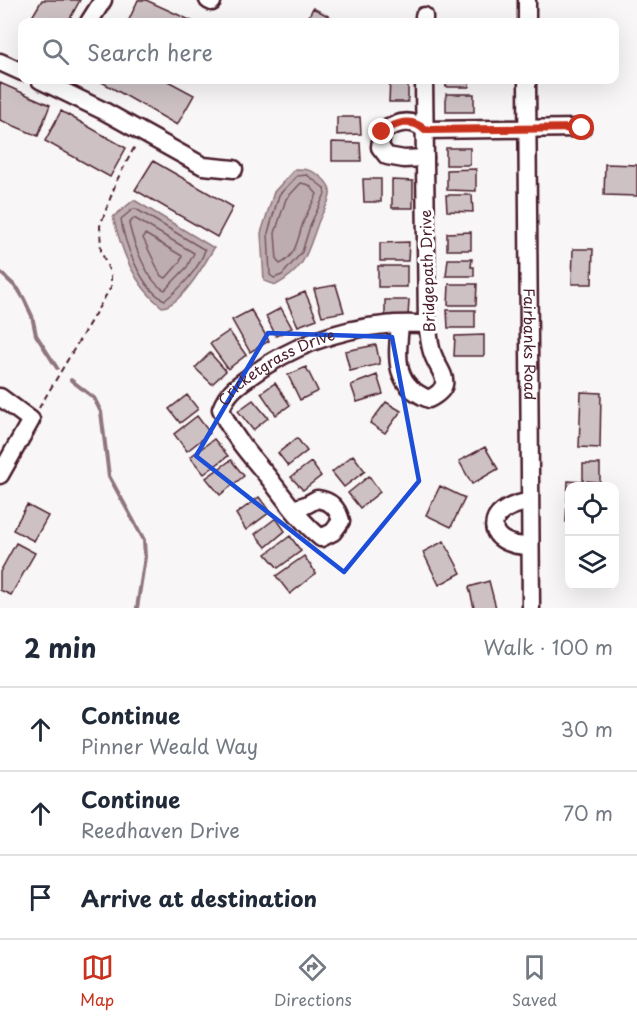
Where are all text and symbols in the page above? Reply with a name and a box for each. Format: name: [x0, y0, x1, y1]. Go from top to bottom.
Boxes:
search box: [18, 18, 619, 84]
icon: search: [39, 35, 72, 68]
text: Search here: [87, 35, 213, 68]
route start: [568, 114, 594, 140]
route end: [368, 118, 394, 144]
street label: Bridgepath Drive: [413, 209, 440, 333]
street label: Fairbanks Road: [519, 288, 542, 400]
street label: Cricketgrass Drive: [211, 322, 337, 410]
map controls: [565, 482, 619, 590]
button: locate: [565, 482, 619, 536]
button: layers: [565, 536, 619, 590]
text: 2 min: [24, 628, 97, 667]
text: Walk · 100 m: [483, 632, 613, 662]
text: Continue: [81, 698, 180, 731]
icon: ahead: [24, 713, 57, 746]
text: 30 m: [560, 714, 613, 744]
text: Pinner Weald Way: [81, 731, 258, 761]
text: Continue: [81, 782, 180, 815]
icon: ahead: [24, 797, 57, 830]
text: 70 m: [563, 798, 613, 828]
text: Reedhaven Drive: [81, 815, 240, 845]
icon: arrive: [24, 881, 57, 914]
text: Arrive at destination: [81, 881, 317, 914]
tab: Map: [80, 951, 114, 1011]
tab: Directions: [274, 951, 352, 1011]
tab: Saved: [512, 951, 557, 1011]

